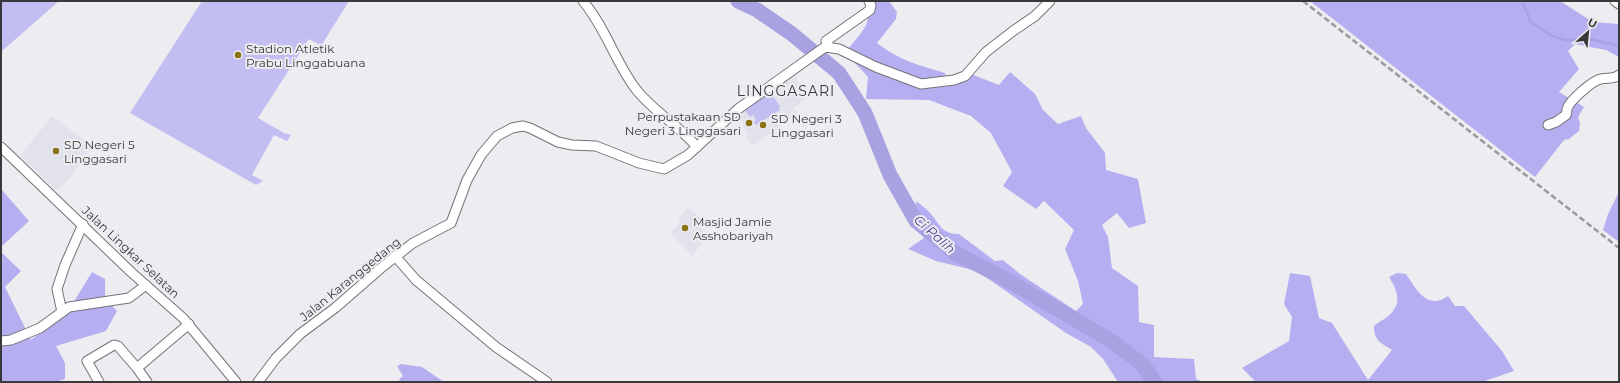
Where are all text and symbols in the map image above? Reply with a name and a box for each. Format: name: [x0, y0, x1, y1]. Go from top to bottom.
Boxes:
north arrow: [1568, 12, 1608, 52]
text: U: [1585, 15, 1600, 31]
place label: Stadion Atletik Prabu Linggabuana: [246, 41, 366, 70]
marker: Stadion Atletik Prabu Linggabuana: [233, 50, 243, 60]
district label: LINGGASARI: [737, 82, 835, 100]
place label: Perpustakaan SD Negeri 3 Linggasari: [625, 109, 741, 138]
place label: SD Negeri 3 Linggasari: [771, 111, 842, 140]
marker: Perpustakaan SD Negeri 3 Linggasari: [744, 118, 754, 128]
marker: SD Negeri 3 Linggasari: [758, 120, 768, 130]
place label: SD Negeri 5 Linggasari: [64, 137, 135, 166]
marker: SD Negeri 5 Linggasari: [51, 146, 61, 156]
street label: Jalan Lingkar Selatan: [78, 202, 183, 301]
water label: Ci Palih: [911, 211, 959, 257]
place label: Masjid Jamie Asshobariyah: [693, 214, 773, 243]
marker: Masjid Jamie Asshobariyah: [680, 223, 690, 233]
street label: Jalan Karanggedang: [296, 234, 403, 325]

